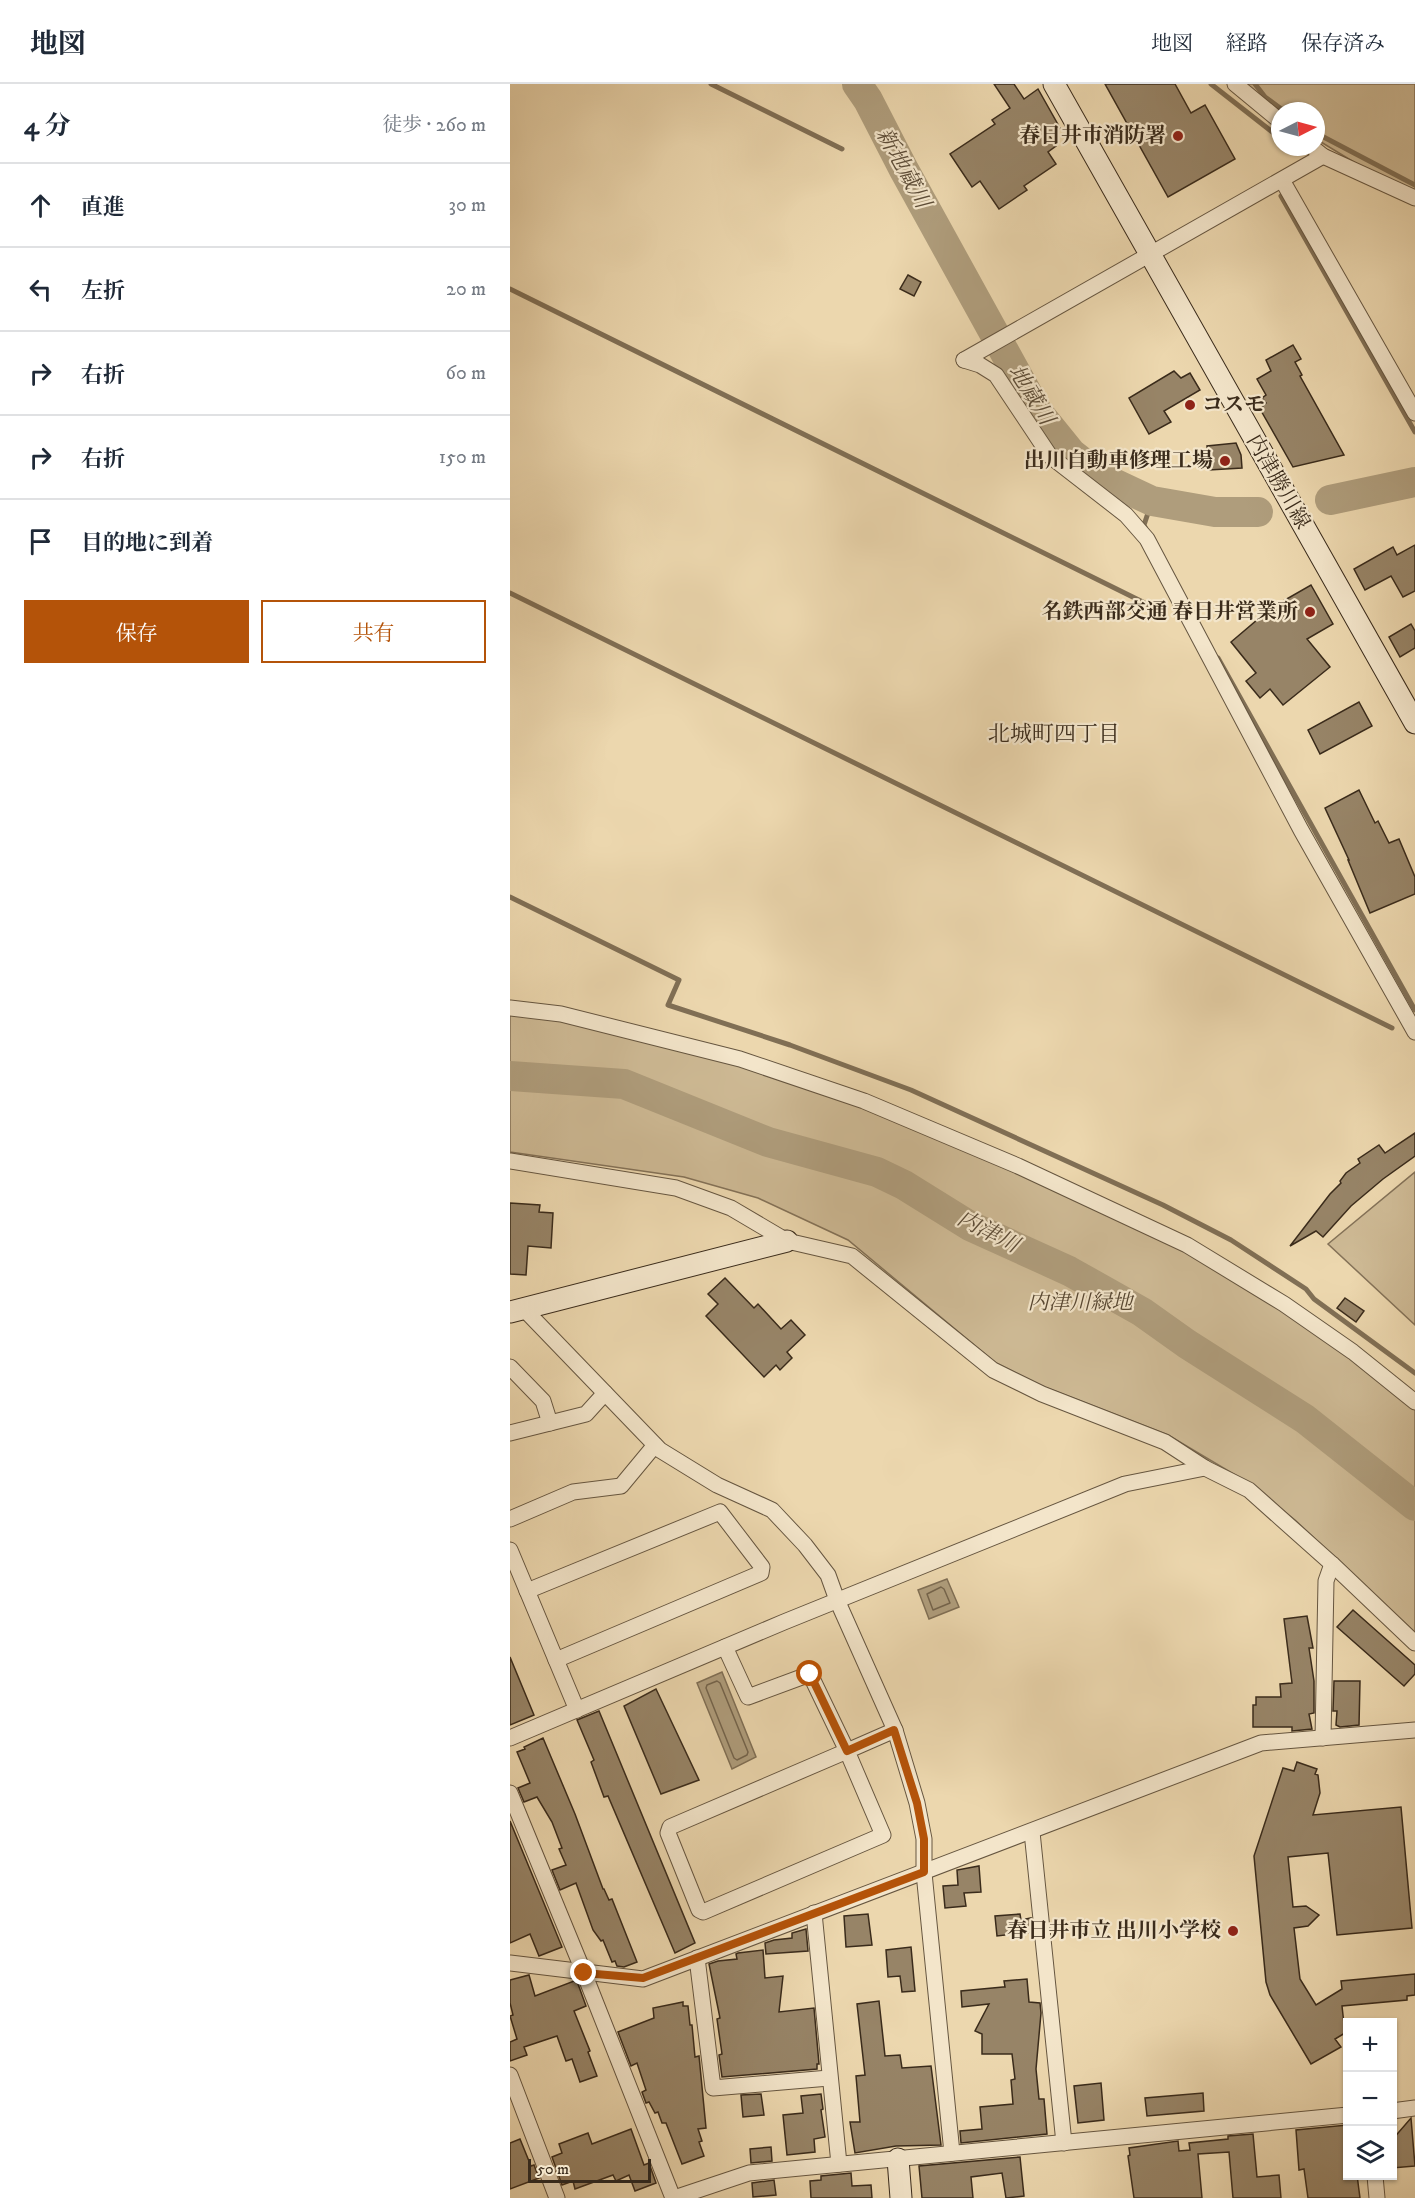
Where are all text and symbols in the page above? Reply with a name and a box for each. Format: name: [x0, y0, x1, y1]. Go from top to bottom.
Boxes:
text: 地図: [30, 27, 86, 62]
text: 地図: [1151, 31, 1193, 57]
text: 経路: [1226, 31, 1268, 57]
text: 保存済み: [1301, 31, 1385, 57]
north arrow: [1271, 102, 1325, 156]
text: 4 分: [24, 110, 71, 143]
text: 徒歩 · 260 m: [382, 113, 486, 138]
water label: 新地蔵川: [870, 123, 937, 215]
place label: 春日井市消防署: [1019, 123, 1166, 149]
marker: 春日井市消防署: [1171, 129, 1185, 143]
icon: ahead: [24, 189, 57, 222]
text: 30 m: [448, 193, 486, 218]
text: 直進: [81, 194, 125, 221]
icon: left: [24, 273, 57, 306]
text: 20 m: [446, 277, 486, 302]
text: 左折: [81, 278, 125, 305]
icon: right: [24, 357, 57, 390]
water label: 地蔵川: [1002, 360, 1061, 432]
text: 60 m: [446, 361, 486, 386]
text: 右折: [81, 362, 125, 389]
place label: コスモ: [1202, 392, 1265, 418]
marker: コスモ: [1183, 398, 1197, 412]
street label: 内津勝川線: [1240, 430, 1316, 534]
icon: right: [24, 441, 57, 474]
text: 150 m: [439, 445, 486, 470]
text: 右折: [81, 446, 125, 473]
place label: 出川自動車修理工場: [1024, 448, 1213, 474]
marker: 出川自動車修理工場: [1218, 454, 1232, 468]
icon: arrive: [24, 525, 57, 558]
text: 目的地に到着: [81, 530, 213, 557]
place label: 名鉄西部交通 春日井営業所: [1041, 599, 1298, 625]
button: 保存: [24, 600, 249, 663]
button: 共有: [261, 600, 486, 663]
marker: 名鉄西部交通 春日井営業所: [1303, 605, 1317, 619]
district label: 北城町四丁目: [988, 721, 1120, 748]
water label: 内津川: [952, 1205, 1025, 1260]
park label: 内津川緑地: [1028, 1290, 1134, 1316]
route start: [796, 1660, 822, 1686]
place label: 春日井市立 出川小学校: [1006, 1918, 1221, 1944]
marker: 春日井市立 出川小学校: [1226, 1924, 1240, 1938]
route end: [570, 1959, 596, 1985]
map controls: [1343, 2018, 1397, 2180]
button: +: [1343, 2018, 1397, 2072]
button: −: [1343, 2072, 1397, 2126]
button: layers: [1343, 2126, 1397, 2180]
scale bar: [528, 2156, 651, 2184]
text: 50 m: [537, 2159, 569, 2179]

